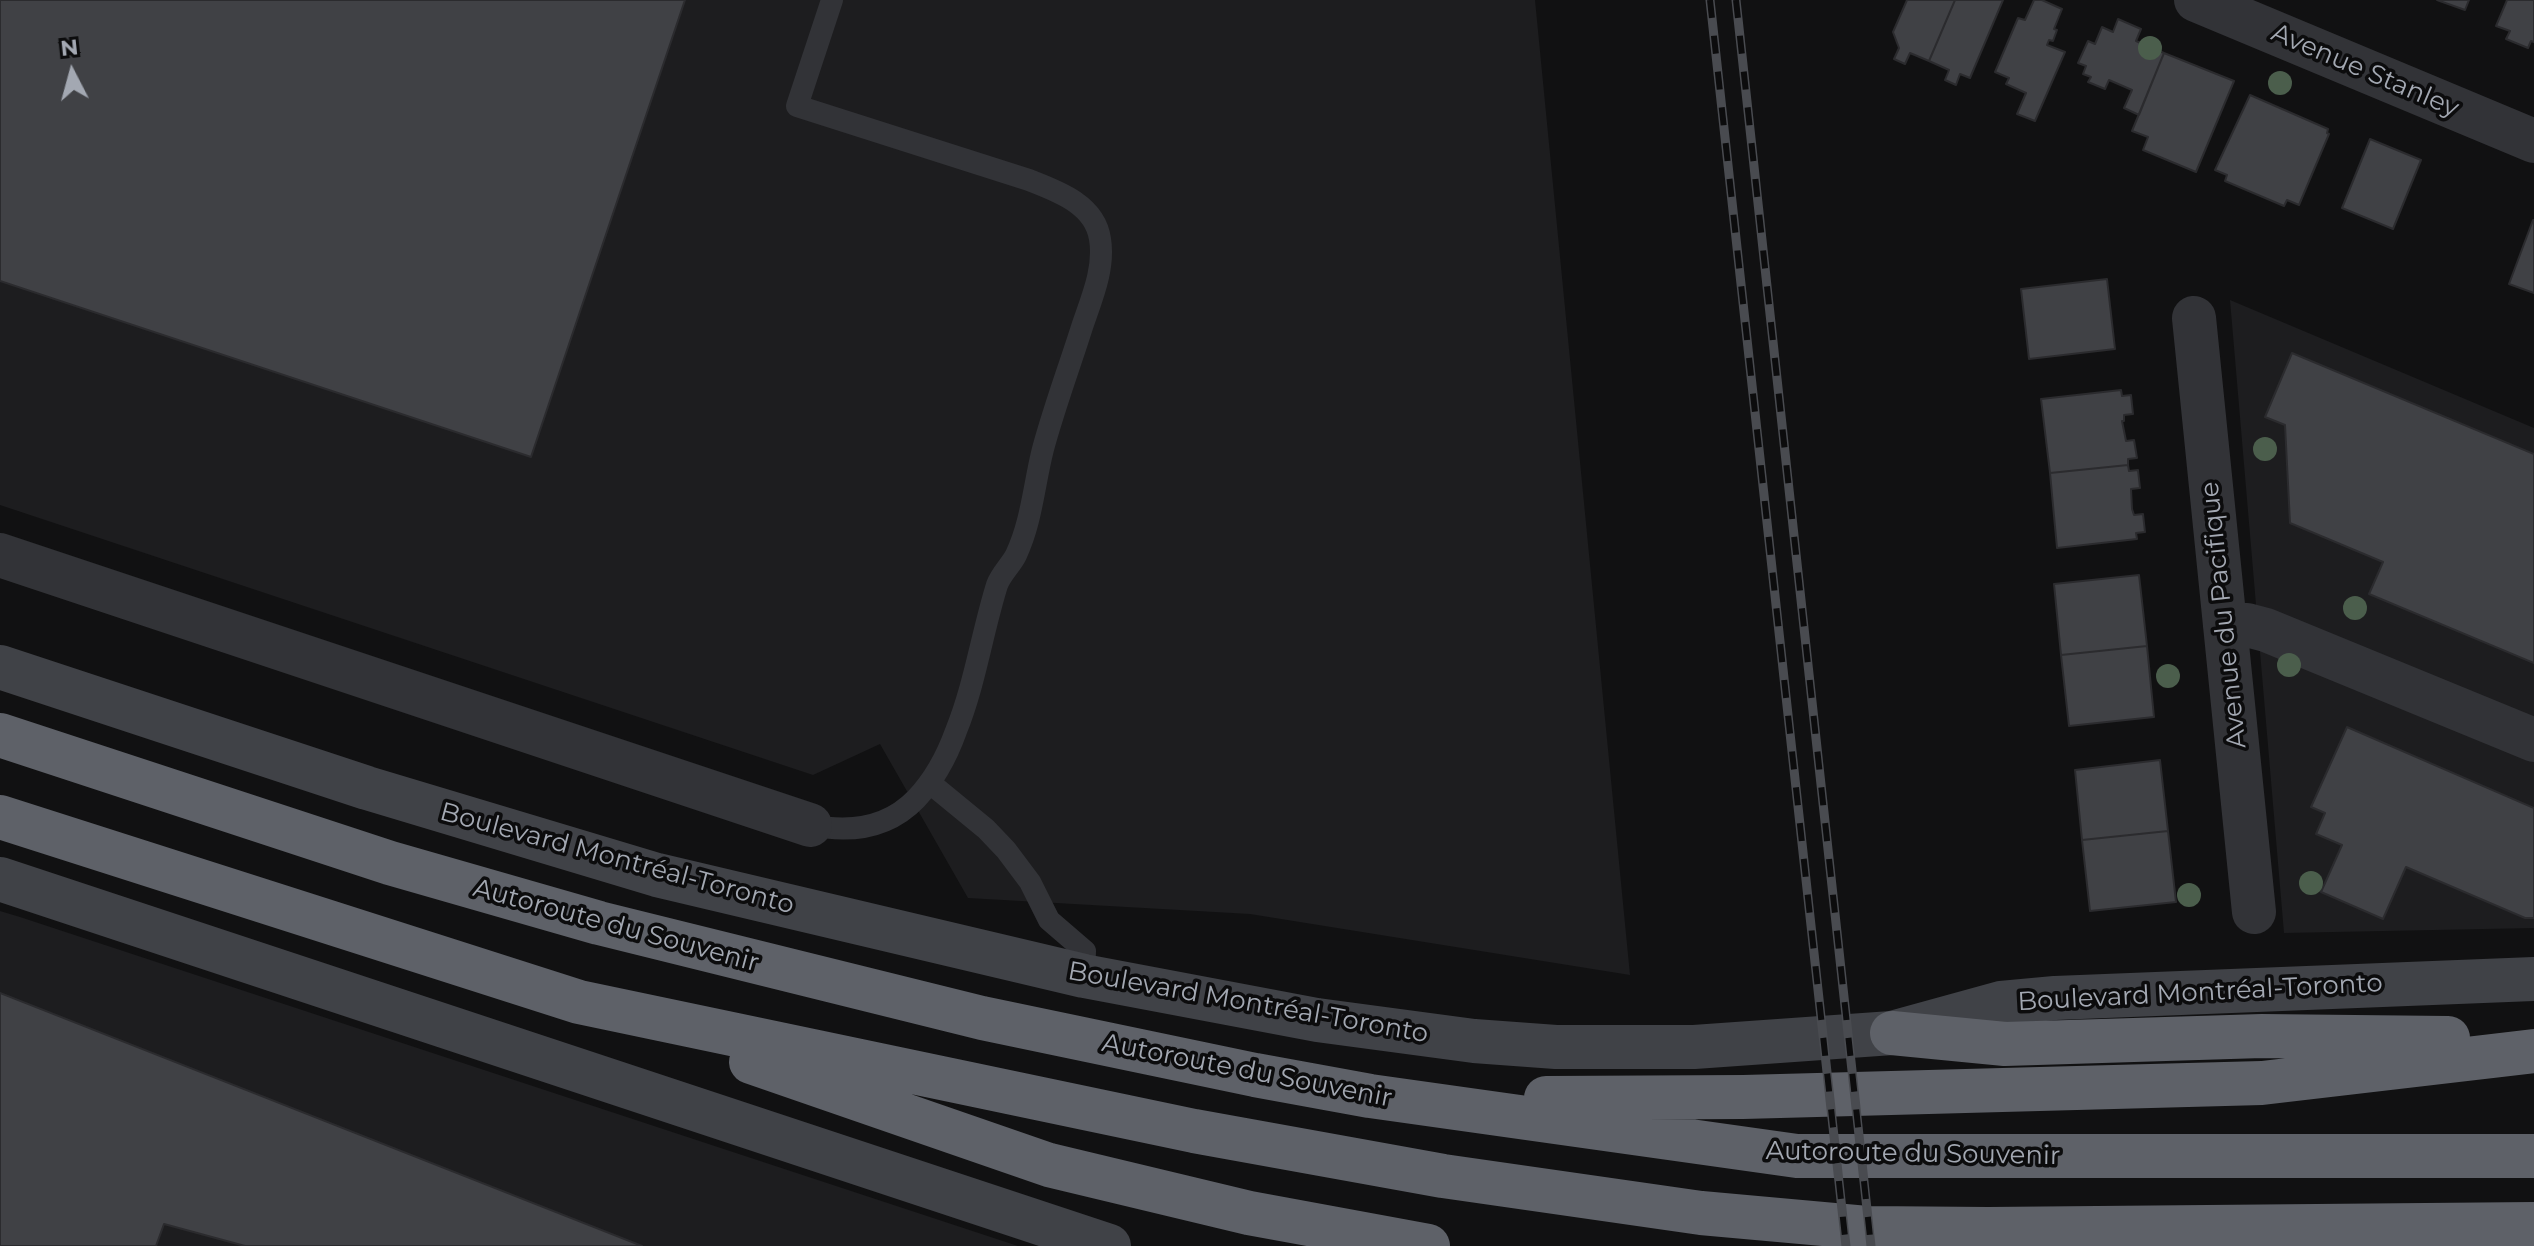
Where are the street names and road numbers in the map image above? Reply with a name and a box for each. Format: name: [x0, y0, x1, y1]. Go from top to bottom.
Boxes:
street label: Avenue Stanley: [2267, 17, 2463, 125]
street label: Avenue du Pacifique: [2194, 480, 2254, 750]
street label: Boulevard Montréal-Toronto: [436, 797, 798, 921]
street label: Autoroute du Souvenir: [470, 873, 762, 979]
street label: Boulevard Montréal-Toronto: [1065, 956, 1431, 1050]
street label: Boulevard Montréal-Toronto: [2017, 968, 2383, 1018]
street label: Autoroute du Souvenir: [1099, 1028, 1395, 1114]
street label: Autoroute du Souvenir: [1765, 1136, 2061, 1172]

